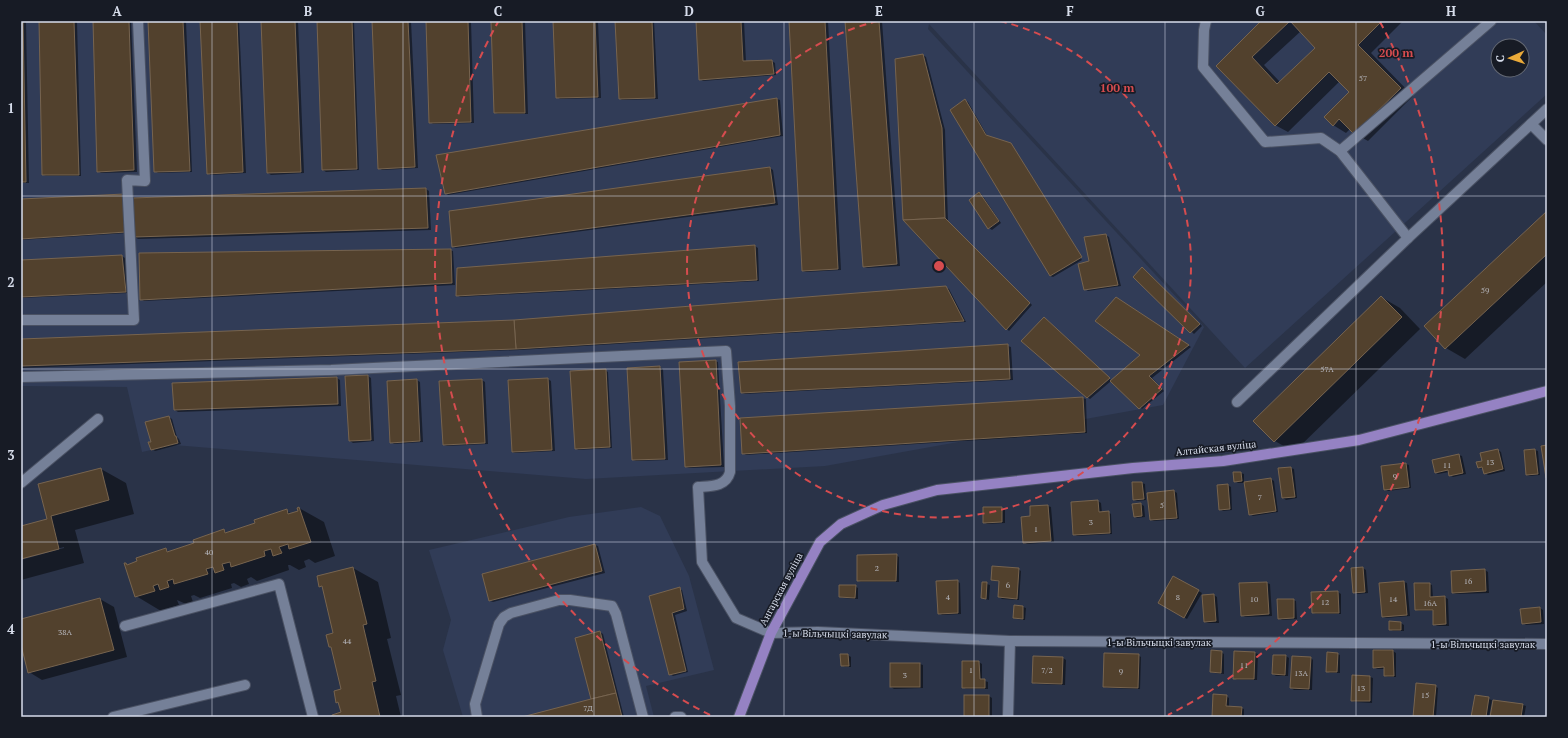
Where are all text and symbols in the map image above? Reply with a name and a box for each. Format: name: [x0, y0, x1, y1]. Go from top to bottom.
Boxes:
text: A: [112, 2, 122, 20]
text: B: [304, 2, 312, 20]
text: C: [494, 2, 502, 20]
text: D: [684, 2, 694, 20]
text: E: [875, 2, 883, 20]
text: F: [1066, 2, 1074, 20]
text: G: [1255, 2, 1265, 20]
text: H: [1446, 2, 1456, 20]
north arrow: [1490, 38, 1530, 78]
text: 200 m: [1379, 45, 1413, 60]
text: С: [1493, 55, 1507, 62]
house number: 57: [1359, 73, 1367, 83]
text: 100 m: [1100, 80, 1134, 95]
text: 1: [7, 99, 15, 117]
centre of rings: [932, 259, 946, 273]
text: 2: [7, 273, 15, 291]
house number: 59: [1481, 285, 1489, 295]
house number: 57А: [1320, 364, 1334, 374]
street label: Алтайская вуліца: [1175, 437, 1257, 459]
text: 3: [7, 446, 15, 464]
house number: 13: [1486, 457, 1494, 467]
house number: 11: [1443, 460, 1451, 470]
house number: 9: [1393, 471, 1397, 481]
house number: 7: [1258, 492, 1262, 502]
house number: 5: [1160, 500, 1164, 510]
house number: 3: [1089, 517, 1093, 527]
house number: 1: [1034, 524, 1038, 534]
house number: 40: [205, 547, 213, 557]
street label: Ангарская вуліца: [756, 550, 806, 628]
house number: 2: [875, 563, 879, 573]
house number: 16: [1464, 576, 1473, 586]
house number: 6: [1006, 580, 1011, 590]
house number: 4: [946, 592, 951, 602]
house number: 8: [1176, 592, 1180, 602]
house number: 10: [1250, 594, 1258, 604]
house number: 14: [1389, 594, 1398, 604]
house number: 12: [1321, 597, 1329, 607]
house number: 16А: [1423, 598, 1438, 608]
text: 4: [7, 620, 15, 638]
house number: 38А: [58, 627, 73, 637]
street label: 1-ы Вільчыцкі завулак: [783, 627, 888, 641]
house number: 44: [343, 636, 352, 646]
street label: 1-ы Вільчыцкі завулак: [1107, 636, 1212, 649]
street label: 1-ы Вільчыцкі завулак: [1431, 638, 1536, 651]
house number: 11: [1240, 660, 1248, 670]
house number: 1: [969, 665, 973, 675]
house number: 7/2: [1041, 665, 1053, 675]
house number: 9: [1119, 666, 1123, 676]
house number: 13А: [1294, 668, 1309, 678]
house number: 3: [903, 670, 907, 680]
house number: 13: [1357, 683, 1365, 693]
house number: 15: [1421, 690, 1429, 700]
house number: 7Д: [583, 703, 593, 713]

